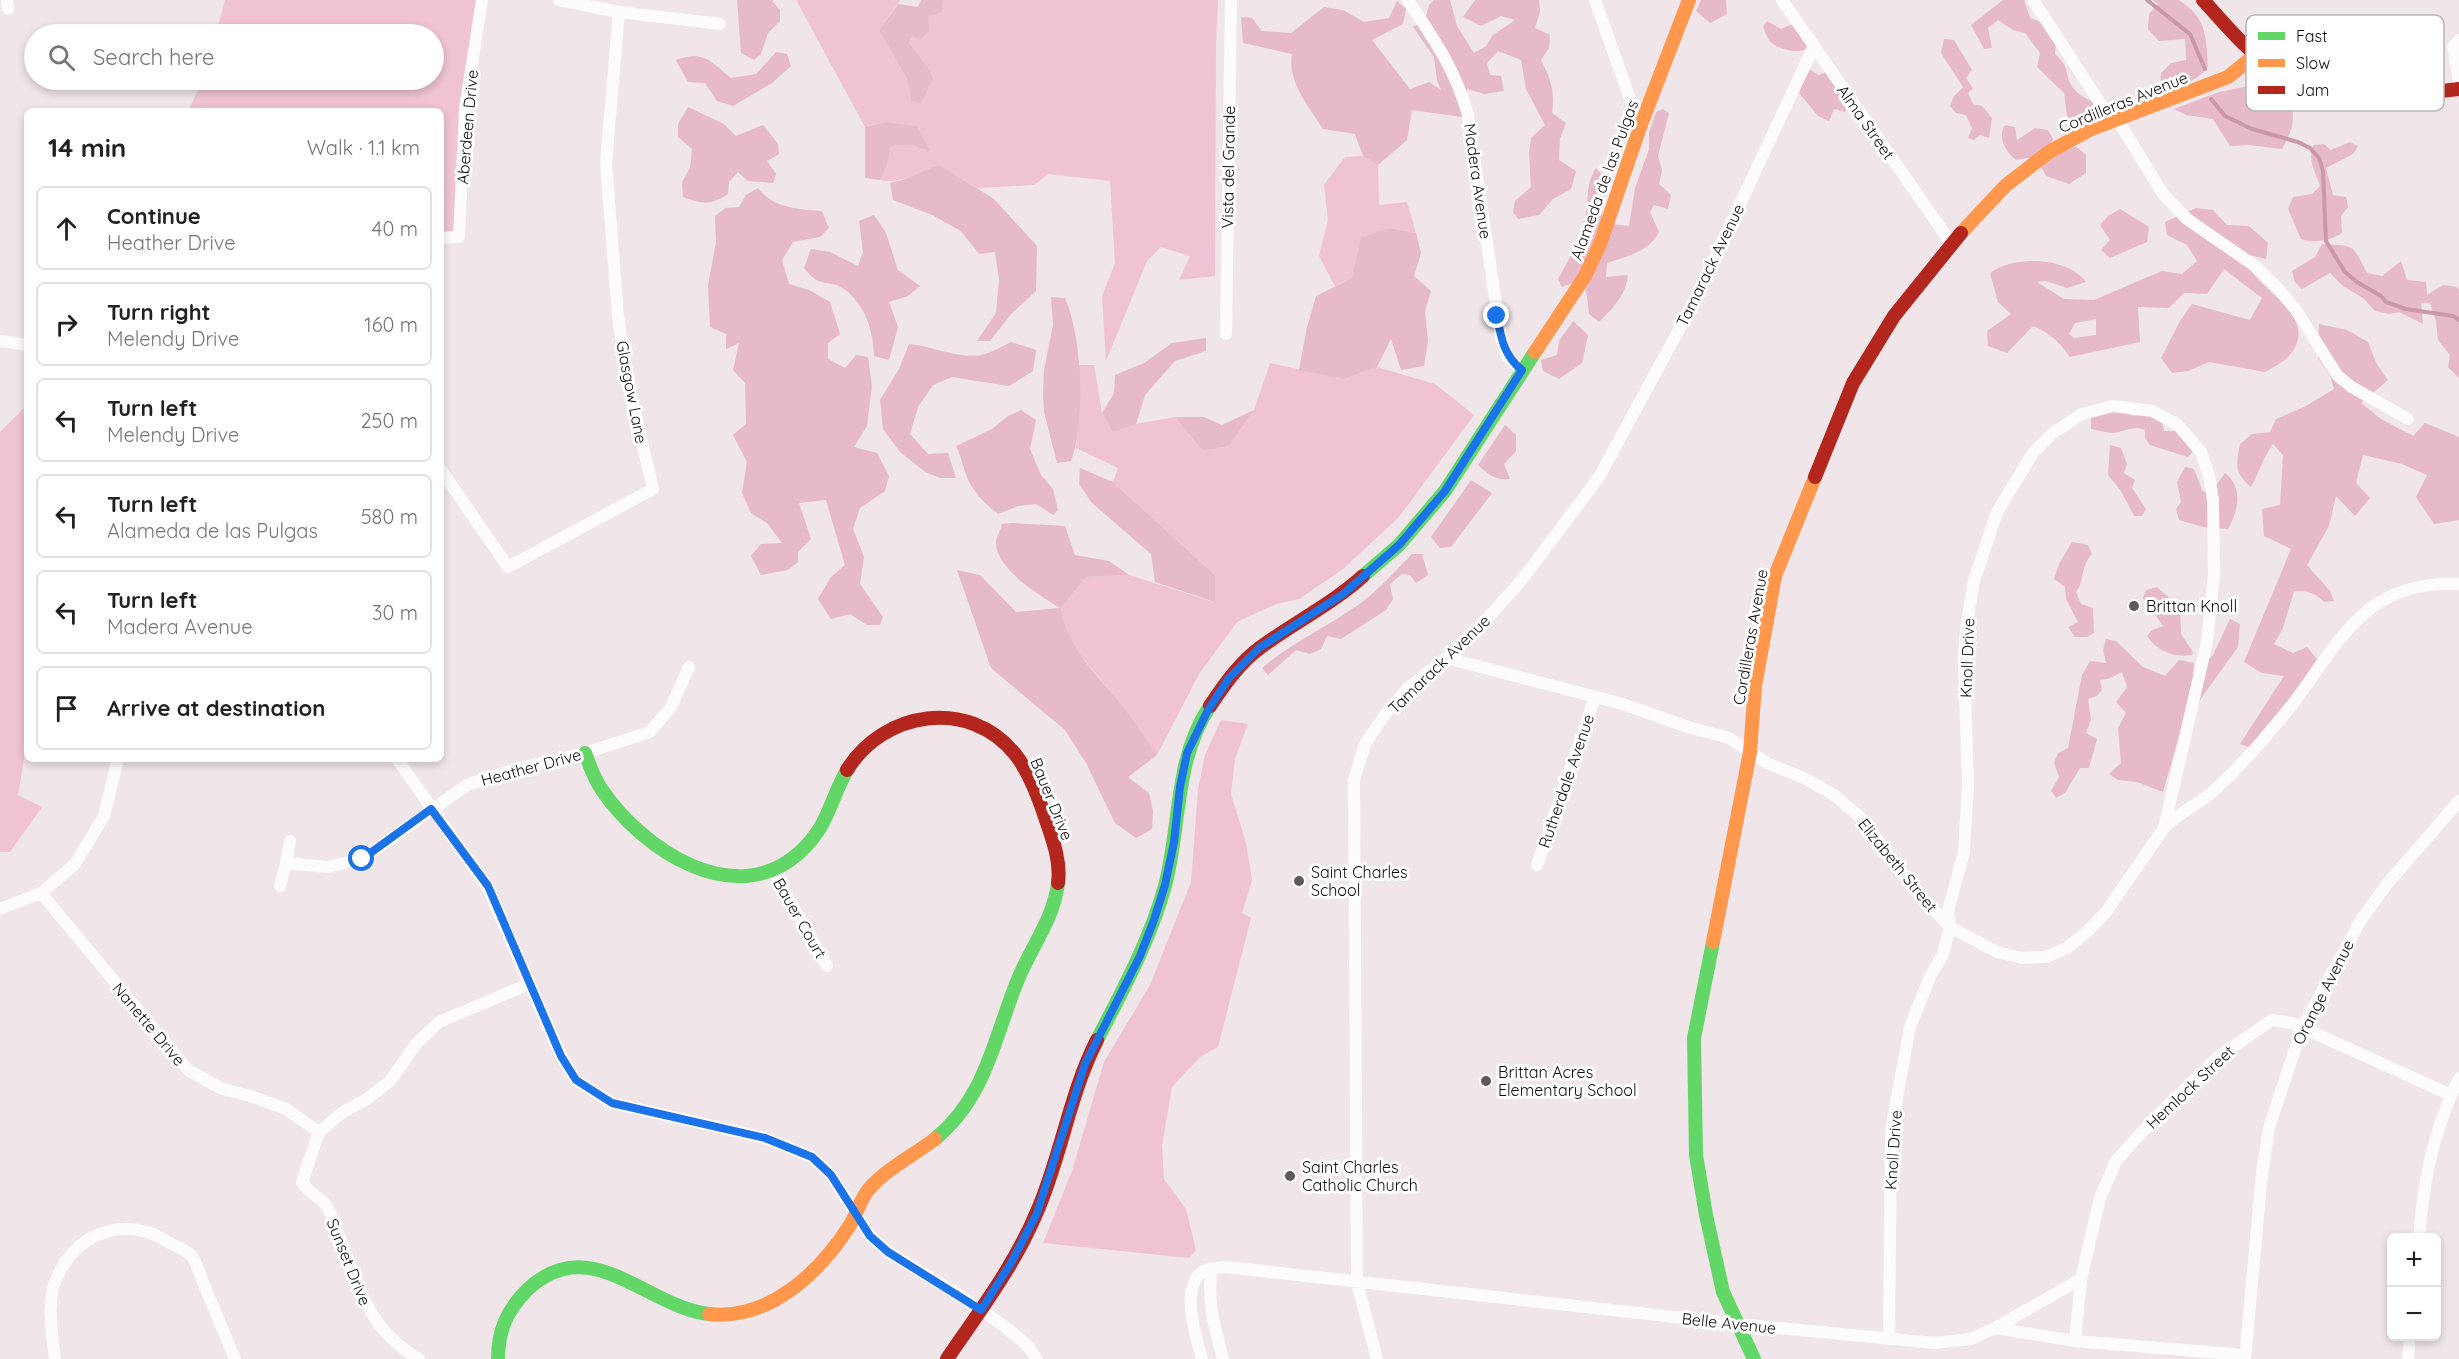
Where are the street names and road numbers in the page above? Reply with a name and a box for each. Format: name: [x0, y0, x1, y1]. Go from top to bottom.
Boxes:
street label: Cordilleras Avenue: [2055, 67, 2191, 137]
street label: Aberdeen Drive: [452, 69, 482, 185]
street label: Alma Street: [1833, 81, 1899, 163]
street label: Alameda de las Pulgas: [1566, 97, 1642, 263]
street label: Vista del Grande: [1217, 106, 1239, 228]
street label: Madera Avenue: [1460, 122, 1496, 240]
street label: Tamarack Avenue: [1672, 201, 1748, 329]
street label: Glasgow Lane: [612, 339, 652, 445]
street label: Cordilleras Avenue: [1728, 568, 1772, 706]
street label: Tamarack Avenue: [1384, 610, 1494, 718]
street label: Knoll Drive: [1956, 618, 1978, 698]
street label: Rutherdale Avenue: [1534, 712, 1598, 850]
street label: Heather Drive: [479, 744, 583, 790]
street label: Bauer Drive: [1026, 755, 1078, 843]
street label: Elizabeth Street: [1854, 814, 1942, 916]
street label: Bauer Court: [769, 874, 831, 962]
street label: Orange Avenue: [2288, 936, 2358, 1048]
street label: Nanette Drive: [108, 978, 190, 1070]
street label: Hemlock Street: [2142, 1041, 2238, 1133]
street label: Knoll Drive: [1880, 1109, 1906, 1191]
street label: Sunset Drive: [322, 1216, 376, 1308]
street label: Belle Avenue: [1681, 1308, 1777, 1338]

